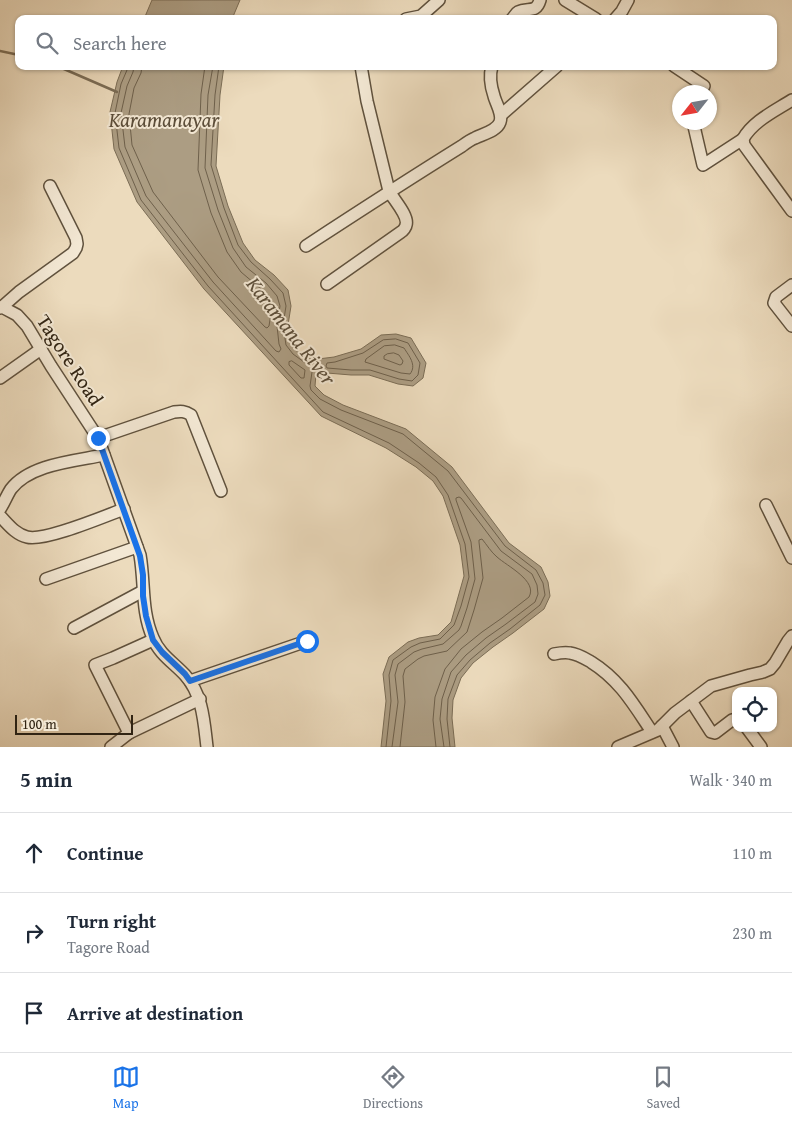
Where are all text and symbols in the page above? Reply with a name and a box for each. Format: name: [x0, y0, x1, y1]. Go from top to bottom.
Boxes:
search box: [15, 15, 777, 70]
icon: search: [33, 29, 61, 57]
text: Search here: [73, 29, 167, 57]
north arrow: [672, 85, 717, 130]
water label: Karamanayar: [108, 104, 220, 135]
water label: Karamana River: [239, 269, 344, 392]
street label: Tagore Road: [30, 308, 111, 411]
route end: [87, 427, 110, 450]
route start: [296, 630, 319, 653]
map controls: [732, 687, 777, 732]
button: locate: [732, 687, 777, 732]
scale bar: [15, 712, 132, 735]
text: 100 m: [22, 714, 57, 734]
text: 5 min: [20, 764, 72, 795]
text: Walk · 340 m: [689, 768, 772, 792]
icon: ahead: [20, 839, 48, 867]
text: Continue: [67, 839, 144, 867]
text: 110 m: [732, 841, 772, 865]
text: Turn right: [67, 907, 156, 935]
icon: right: [20, 919, 48, 947]
text: 230 m: [732, 921, 772, 945]
text: Tagore Road: [67, 935, 150, 959]
icon: arrive: [20, 999, 48, 1027]
text: Arrive at destination: [67, 999, 243, 1027]
tab: Map: [112, 1063, 140, 1113]
tab: Directions: [363, 1063, 423, 1113]
tab: Saved: [646, 1063, 680, 1113]

